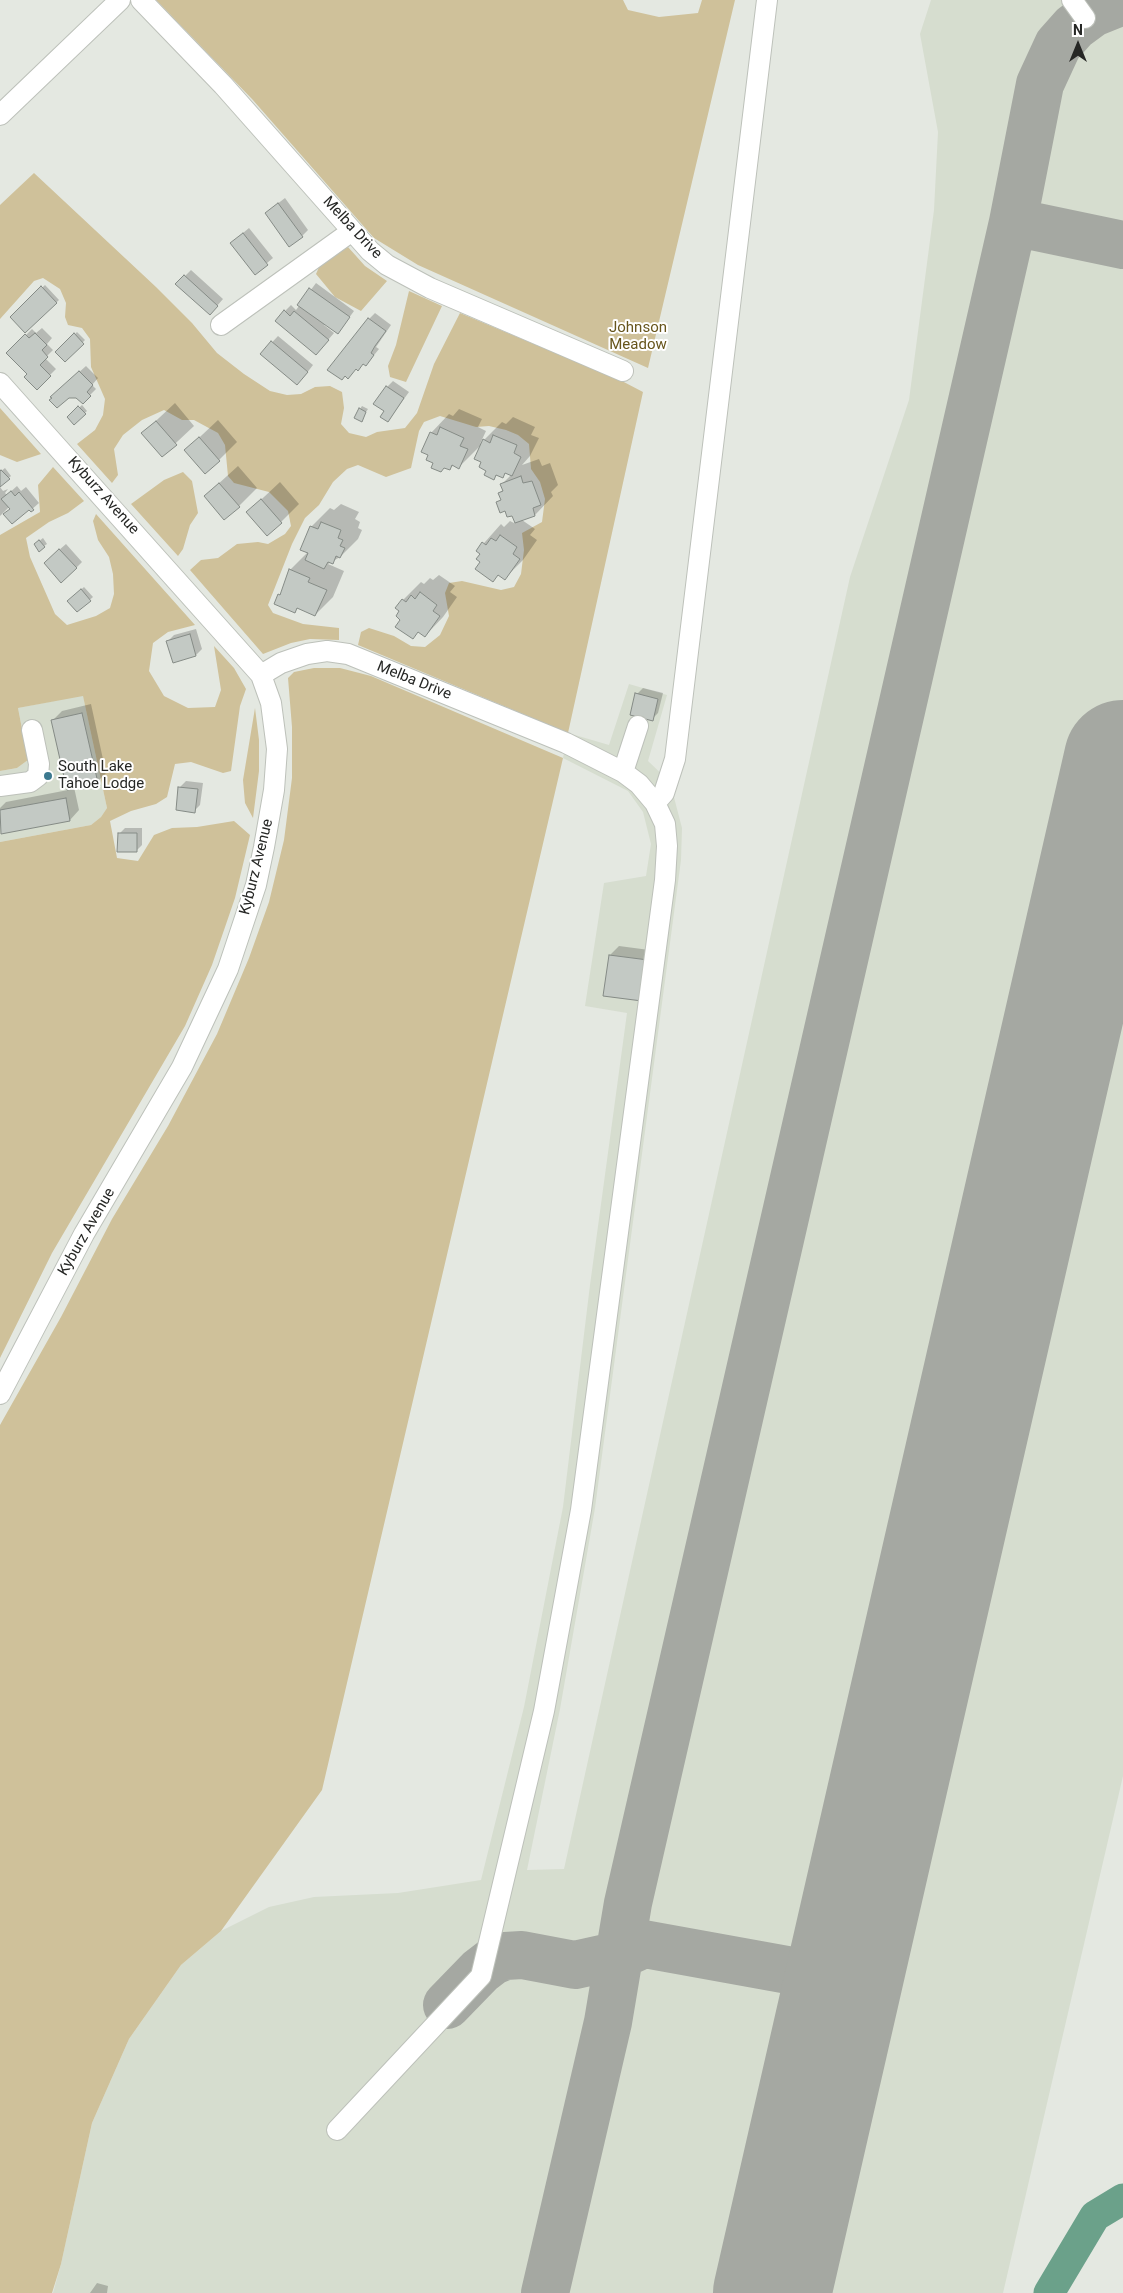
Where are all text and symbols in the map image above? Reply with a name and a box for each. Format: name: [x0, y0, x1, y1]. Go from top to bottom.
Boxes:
north arrow: [1053, 20, 1103, 70]
text: N: [1073, 22, 1083, 38]
street label: Melba Drive: [319, 193, 385, 263]
park label: Johnson Meadow: [609, 319, 667, 354]
street label: Kyburz Avenue: [63, 453, 143, 539]
street label: Melba Drive: [374, 658, 454, 704]
place label: South Lake Tahoe Lodge: [58, 758, 144, 793]
marker: South Lake Tahoe Lodge: [42, 770, 54, 782]
street label: Kyburz Avenue: [236, 817, 278, 917]
street label: Kyburz Avenue: [55, 1185, 119, 1279]

